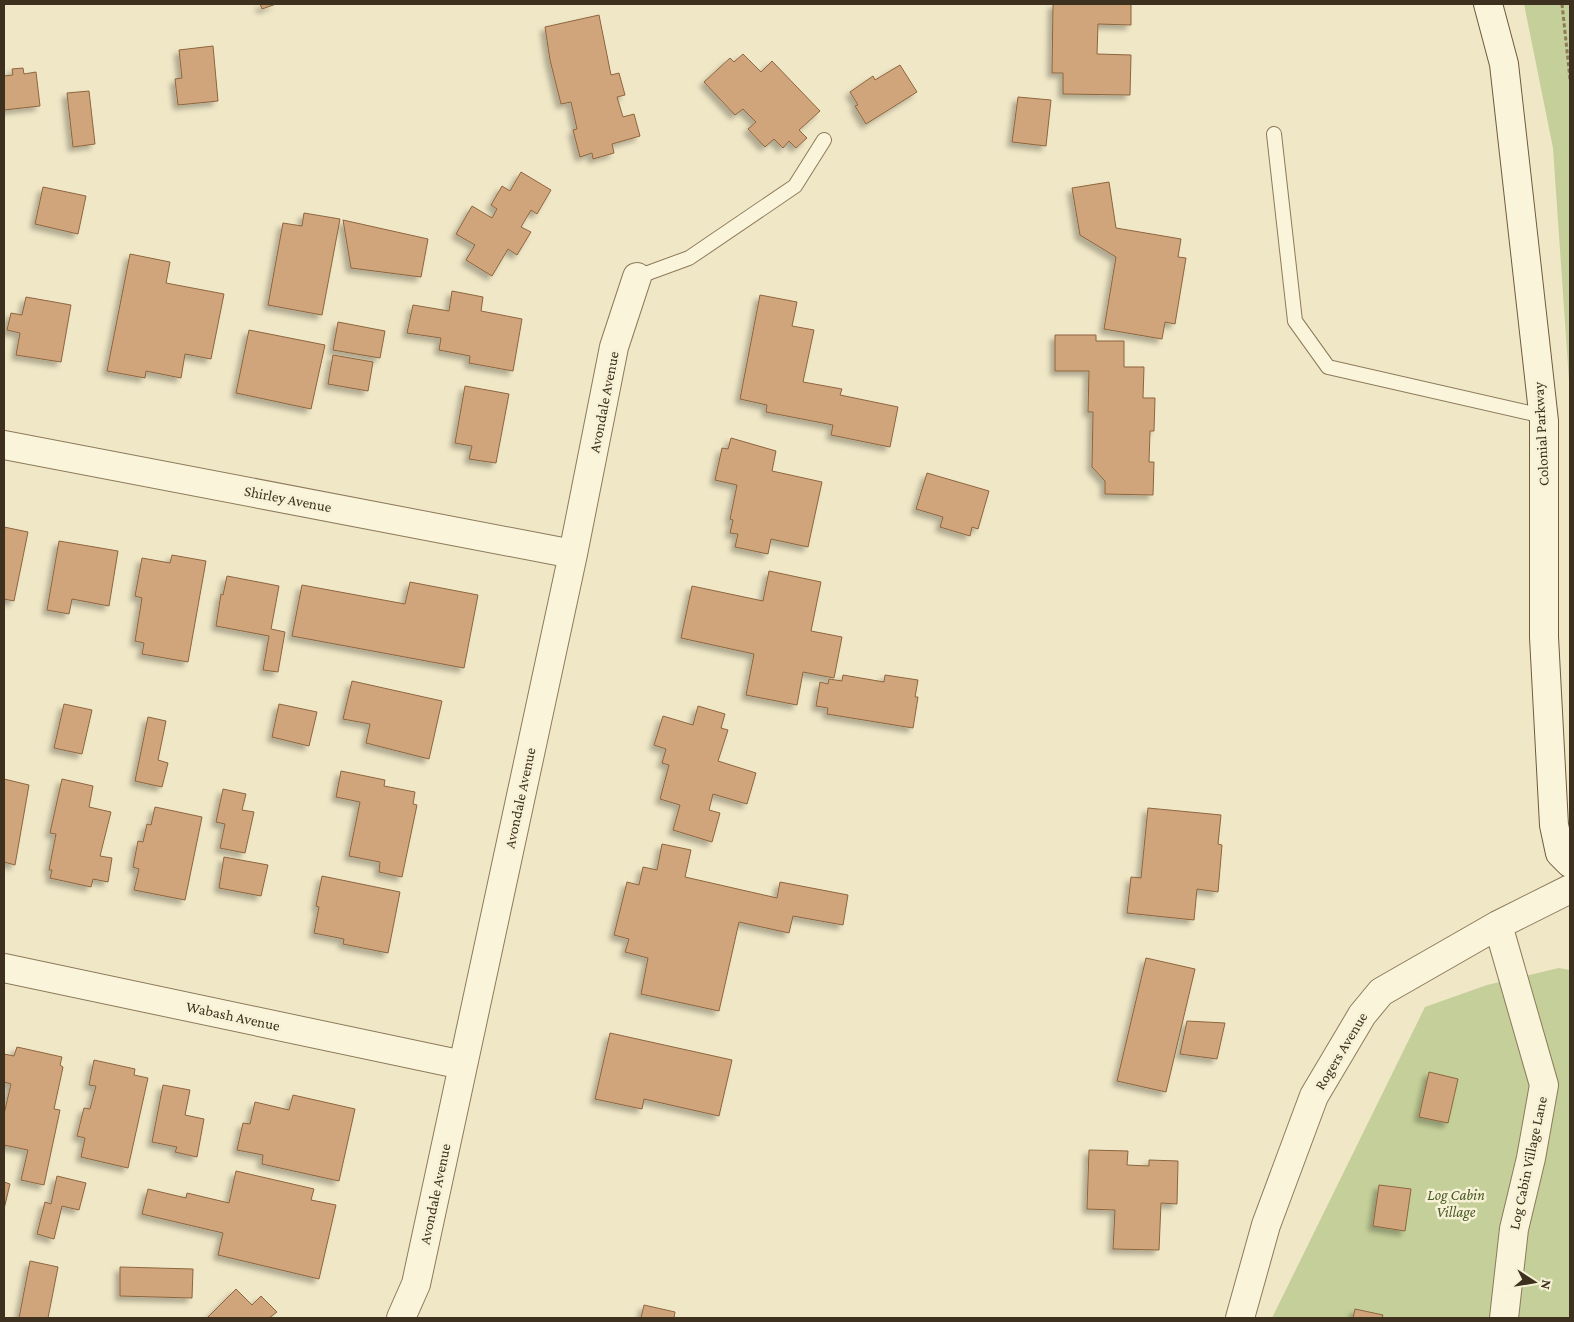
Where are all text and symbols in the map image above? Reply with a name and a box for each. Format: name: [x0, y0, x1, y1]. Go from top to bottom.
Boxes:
street label: Avondale Avenue: [586, 350, 622, 454]
street label: Colonial Parkway: [1530, 381, 1553, 487]
street label: Shirley Avenue: [243, 483, 333, 516]
street label: Avondale Avenue: [501, 746, 539, 850]
street label: Wabash Avenue: [185, 998, 282, 1034]
street label: Rogers Avenue: [1312, 1009, 1371, 1093]
street label: Log Cabin Village Lane: [1506, 1094, 1551, 1231]
street label: Avondale Avenue: [416, 1142, 454, 1246]
park label: Log Cabin Village: [1427, 1187, 1485, 1221]
north arrow: [1509, 1257, 1559, 1307]
text: N: [1538, 1278, 1556, 1291]

